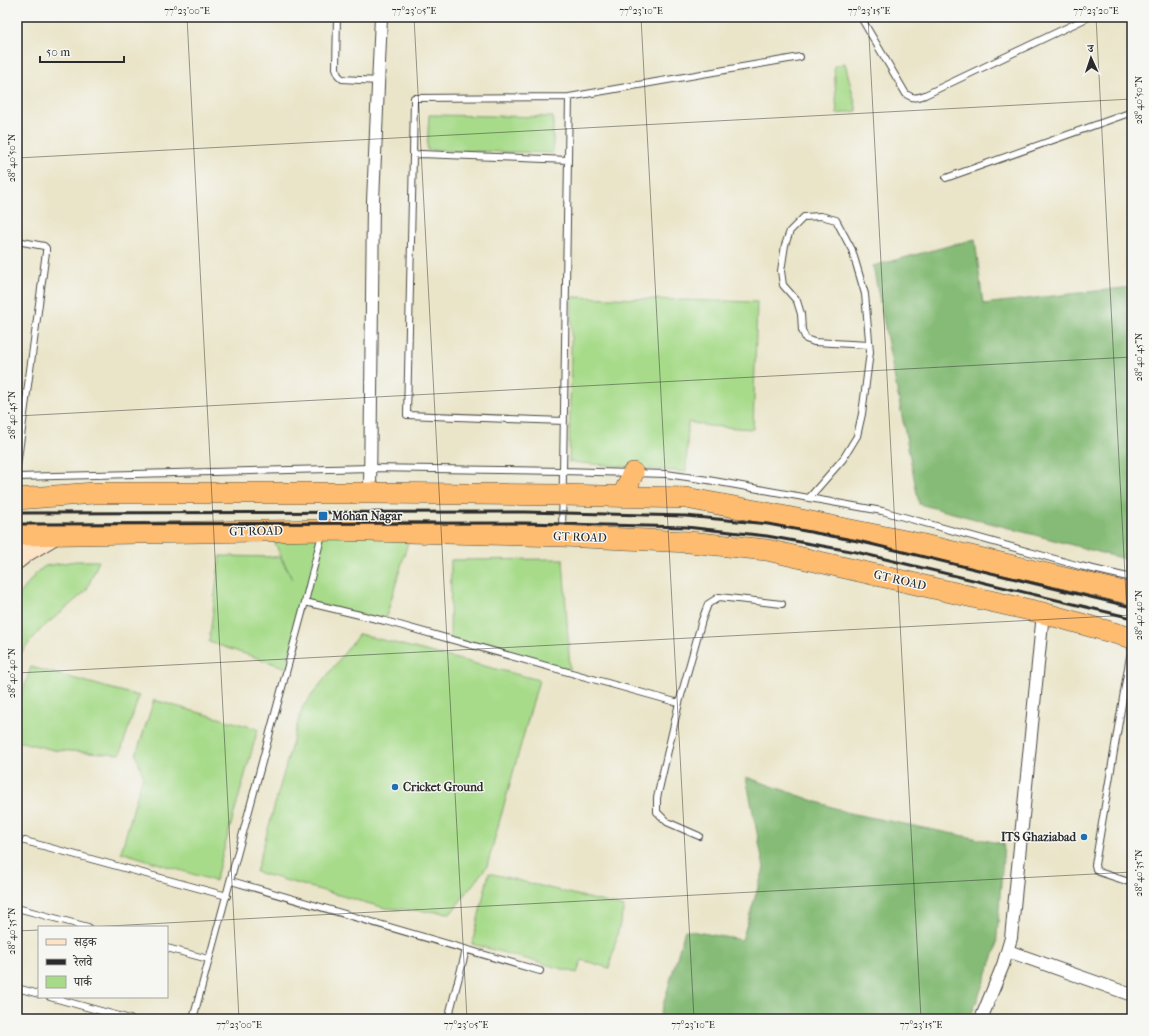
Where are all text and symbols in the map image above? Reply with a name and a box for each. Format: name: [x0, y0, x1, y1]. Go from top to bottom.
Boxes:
text: 77°23'00"E: [164, 5, 210, 17]
text: 77°23'05"E: [392, 5, 436, 17]
text: 77°23'10"E: [619, 5, 663, 17]
text: 77°23'15"E: [848, 5, 890, 17]
text: 77°23'20"E: [1073, 5, 1119, 17]
scale bar: [40, 38, 124, 64]
north arrow: [1071, 38, 1111, 78]
text: उ: [1086, 42, 1095, 55]
text: 50 m: [46, 45, 70, 59]
text: 28°40'50"N: [1133, 75, 1145, 124]
text: 28°40'50"N: [6, 133, 18, 182]
text: 28°40'45"N: [1133, 332, 1145, 381]
text: 28°40'45"N: [6, 390, 18, 439]
place label: Mohan Nagar: [331, 509, 403, 524]
marker: Mohan Nagar: [317, 510, 329, 522]
street label: GT ROAD: [229, 524, 283, 538]
street label: GT ROAD: [553, 529, 607, 545]
street label: GT ROAD: [872, 567, 928, 593]
text: 28°40'40"N: [1133, 589, 1145, 640]
text: 28°40'40"N: [6, 647, 18, 698]
place label: Cricket Ground: [403, 780, 484, 794]
marker: Cricket Ground: [390, 782, 400, 792]
place label: ITS Ghaziabad: [1001, 830, 1076, 844]
marker: ITS Ghaziabad: [1079, 832, 1089, 842]
text: 28°40'35"N: [1133, 849, 1145, 897]
text: 28°40'35"N: [6, 907, 18, 955]
legend: [38, 926, 168, 998]
text: सड़क: [73, 935, 98, 949]
text: रेलवे: [72, 954, 93, 969]
text: पार्क: [73, 975, 93, 989]
text: 77°23'00"E: [216, 1019, 262, 1031]
text: 77°23'05"E: [444, 1019, 488, 1031]
text: 77°23'10"E: [671, 1019, 715, 1031]
text: 77°23'15"E: [900, 1019, 942, 1031]

